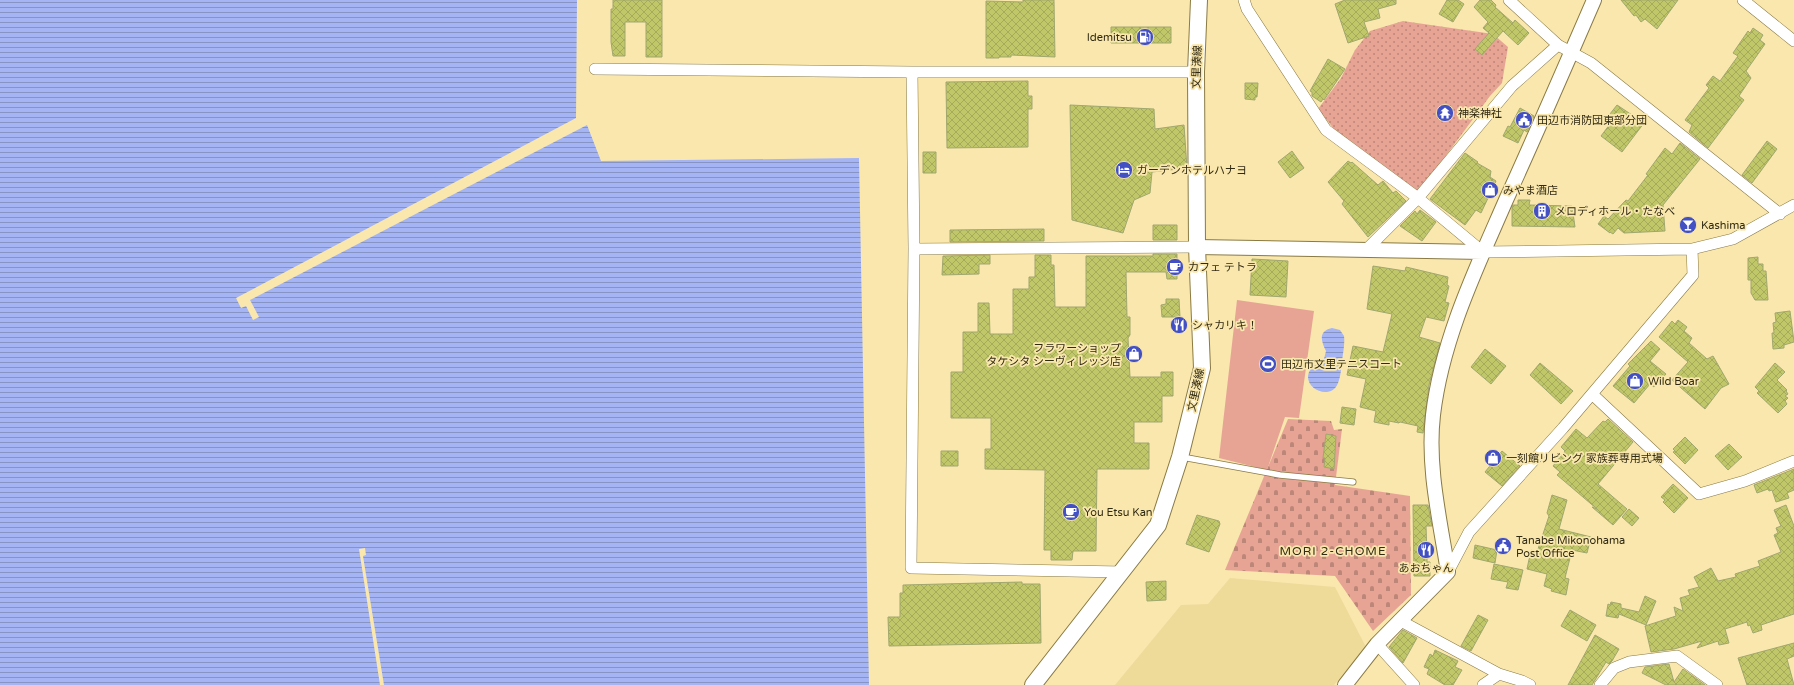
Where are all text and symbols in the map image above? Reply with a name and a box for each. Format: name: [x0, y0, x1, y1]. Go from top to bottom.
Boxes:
fuel station icon: Idemitsu: [1135, 27, 1155, 47]
place label: Idemitsu: [1087, 31, 1132, 44]
street label: 文里湊線: [1190, 45, 1204, 89]
temple icon: 神楽神社: [1435, 103, 1455, 123]
place label: 神楽神社: [1458, 107, 1502, 120]
public building icon: 田辺市消防団東部分団: [1514, 110, 1534, 130]
place label: 田辺市消防団東部分団: [1537, 114, 1647, 127]
hotel icon: ガーデンホテルハナヨ: [1114, 160, 1134, 180]
place label: ガーデンホテルハナヨ: [1137, 164, 1247, 177]
shop icon: みやま酒店: [1480, 180, 1500, 200]
place label: みやま酒店: [1503, 184, 1558, 197]
building icon: メロディホール・たなべ: [1532, 201, 1552, 221]
place label: メロディホール・たなべ: [1555, 205, 1675, 218]
bar icon: Kashima: [1678, 215, 1698, 235]
place label: Kashima: [1701, 219, 1746, 232]
cafe icon: カフェ テトラ: [1165, 257, 1185, 277]
place label: カフェ テトラ: [1188, 261, 1257, 274]
restaurant icon: シャカリキ！: [1169, 315, 1189, 335]
place label: シャカリキ！: [1192, 319, 1258, 332]
place label: フラワーショップ タケシタ シーヴィレッジ店: [986, 342, 1121, 368]
shop icon: フラワーショップ タケシタ シーヴィレッジ店: [1124, 344, 1144, 364]
sports icon: 田辺市文里テニスコート: [1258, 354, 1278, 374]
place label: 田辺市文里テニスコート: [1281, 358, 1402, 371]
street label: 文里湊線: [1185, 367, 1207, 413]
shop icon: Wild Boar: [1625, 371, 1645, 391]
place label: Wild Boar: [1648, 375, 1700, 388]
shop icon: 一刻館リビング 家族葬専用式場: [1483, 448, 1503, 468]
place label: 一刻館リビング 家族葬専用式場: [1506, 452, 1663, 465]
cafe icon: You Etsu Kan: [1061, 502, 1081, 522]
place label: You Etsu Kan: [1084, 506, 1153, 519]
place label: Tanabe Mikonohama Post Office: [1516, 534, 1625, 560]
public building icon: Tanabe Mikonohama Post Office: [1493, 536, 1513, 556]
restaurant icon: あおちゃん: [1416, 540, 1436, 560]
district label: MORI 2-CHOME: [1279, 544, 1387, 558]
place label: あおちゃん: [1399, 562, 1454, 575]

